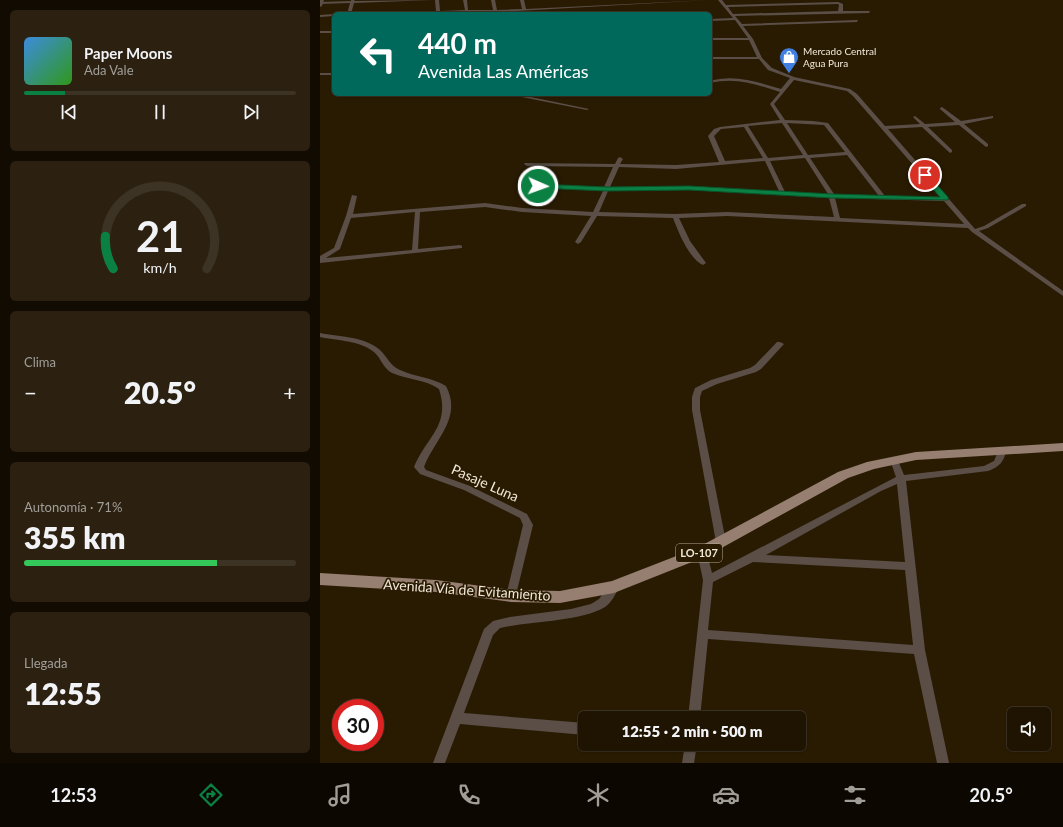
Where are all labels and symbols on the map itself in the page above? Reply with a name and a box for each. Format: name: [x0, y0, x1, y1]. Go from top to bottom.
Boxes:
place label: Mercado Central Agua Pura: [803, 45, 876, 69]
shop icon: Mercado Central Agua Pura: [778, 46, 800, 74]
pin: [908, 158, 942, 192]
position arrow: [517, 165, 559, 207]
street label: Pasaje Luna: [449, 460, 522, 505]
road number: LO-107: [676, 544, 722, 562]
street label: Avenida Vía de Evitamiento: [383, 575, 551, 604]
speed limit sign: 30: [332, 699, 384, 751]

